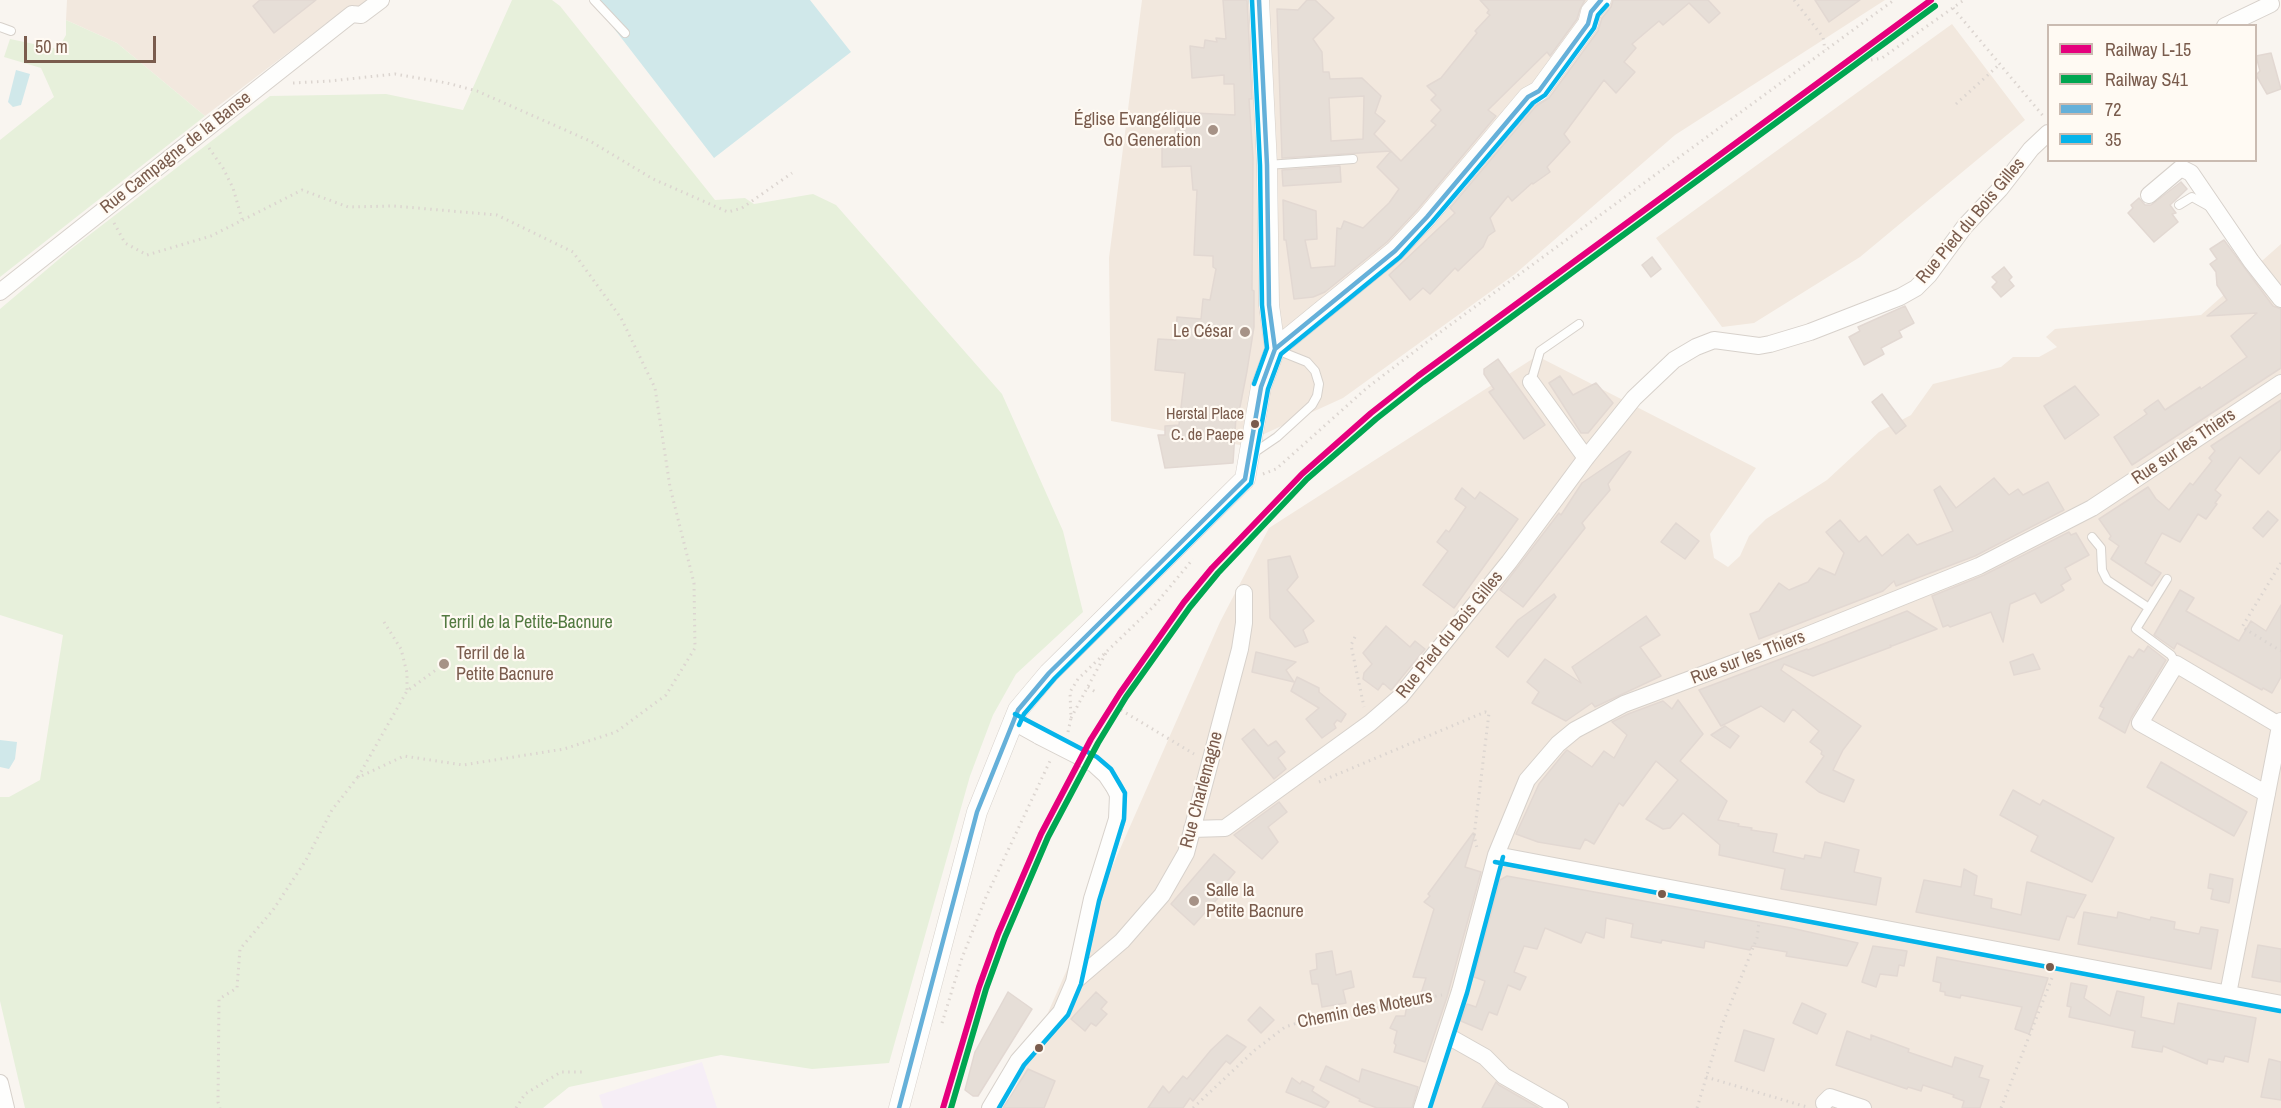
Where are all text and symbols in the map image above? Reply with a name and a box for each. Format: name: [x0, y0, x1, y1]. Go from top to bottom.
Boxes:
scale bar: [27, 24, 159, 62]
legend: [2047, 24, 2257, 162]
text: 50 m: [35, 34, 68, 59]
text: Railway L-15: [2105, 37, 2191, 62]
text: Railway S41: [2105, 67, 2188, 92]
street label: Rue Campagne de la Banse: [96, 87, 256, 219]
text: 72: [2105, 97, 2121, 122]
place label: Église Evangélique Go Generation: [1074, 109, 1201, 152]
marker: Église Evangélique Go Generation: [1206, 123, 1220, 137]
text: 35: [2105, 127, 2121, 152]
street label: Rue Pied du Bois Gilles: [1912, 154, 2030, 288]
place label: Le César: [1173, 321, 1233, 343]
marker: Le César: [1238, 325, 1252, 339]
street label: Rue sur les Thiers: [2128, 404, 2240, 490]
place label: Herstal Place C. de Paepe: [1166, 405, 1244, 443]
marker: Herstal Place C. de Paepe: [1249, 418, 1261, 430]
street label: Rue Pied du Bois Gilles: [1392, 567, 1508, 703]
park label: Terril de la Petite-Bacnure: [441, 612, 613, 634]
street label: Rue sur les Thiers: [1688, 626, 1808, 690]
place label: Terril de la Petite Bacnure: [456, 643, 554, 686]
marker: Terril de la Petite Bacnure: [437, 657, 451, 671]
street label: Rue Charlemagne: [1176, 729, 1228, 851]
place label: Salle la Petite Bacnure: [1206, 880, 1304, 922]
unlabelled marker: [1656, 888, 1668, 900]
marker: Salle la Petite Bacnure: [1187, 894, 1201, 908]
unlabelled marker: [2044, 961, 2056, 973]
street label: Chemin des Moteurs: [1296, 986, 1434, 1034]
unlabelled marker: [1033, 1042, 1045, 1054]

